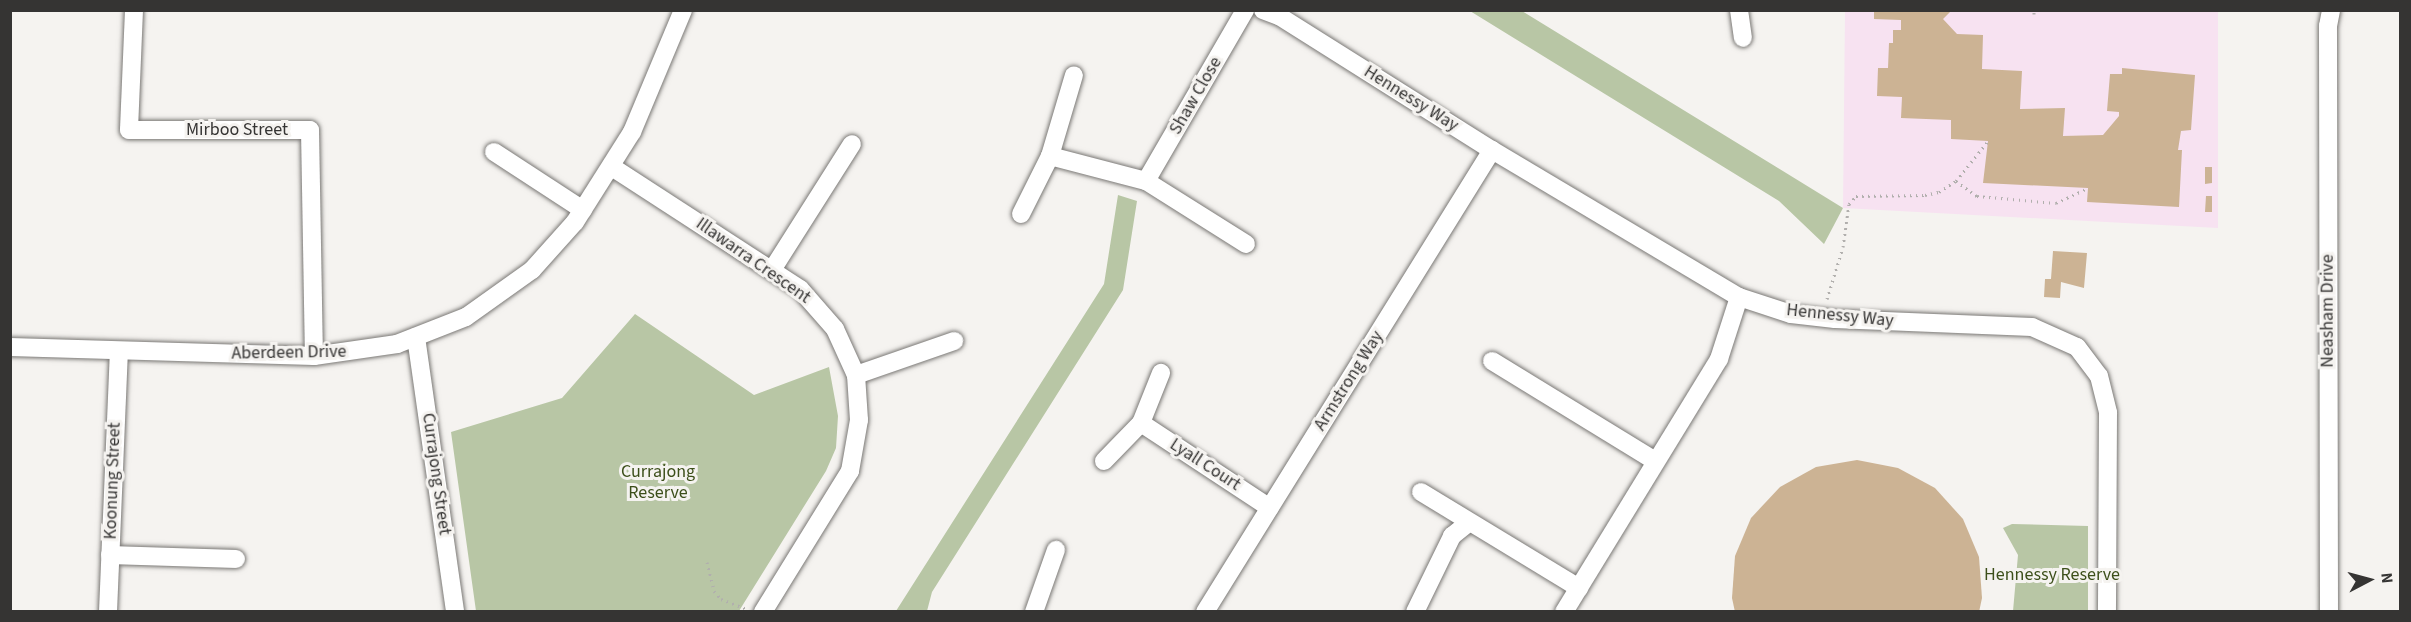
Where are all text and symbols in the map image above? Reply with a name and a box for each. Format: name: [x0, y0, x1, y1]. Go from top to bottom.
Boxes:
street label: Shaw Close: [1165, 53, 1227, 139]
street label: Hennessy Way: [1360, 61, 1462, 137]
street label: Mirboo Street: [186, 119, 288, 141]
street label: Illawarra Crescent: [691, 213, 815, 309]
street label: Neasham Drive: [2317, 254, 2339, 368]
street label: Hennessy Way: [1785, 300, 1895, 332]
street label: Armstrong Way: [1310, 327, 1388, 435]
street label: Aberdeen Drive: [231, 341, 347, 365]
street label: Currajong Street: [417, 412, 455, 536]
street label: Koonung Street: [100, 422, 126, 540]
street label: Lyall Court: [1166, 434, 1244, 496]
park label: Currajong Reserve: [621, 462, 695, 504]
north arrow: [2339, 550, 2399, 610]
park label: Hennessy Reserve: [1984, 564, 2120, 586]
text: N: [2375, 572, 2398, 585]

